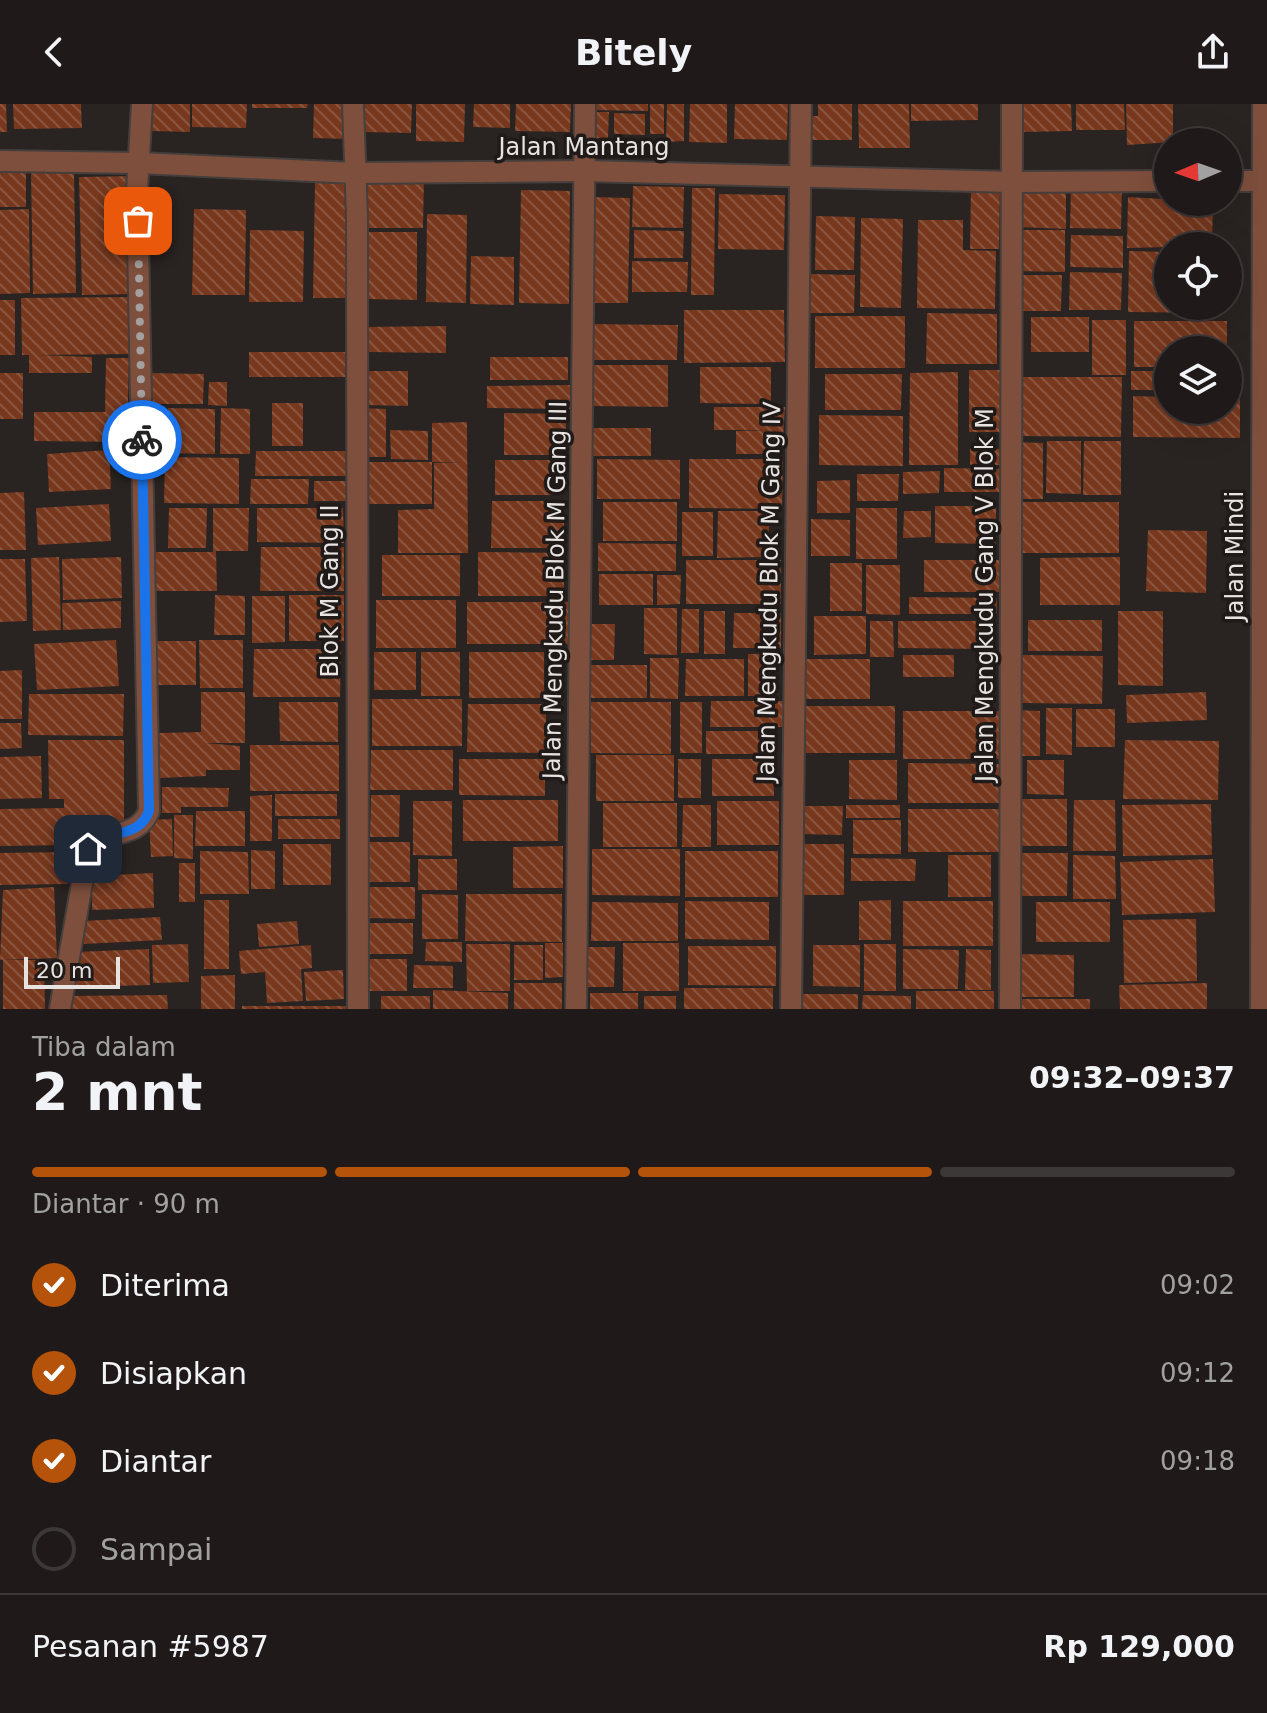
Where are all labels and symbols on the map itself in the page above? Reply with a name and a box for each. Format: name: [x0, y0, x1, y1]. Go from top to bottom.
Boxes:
north arrow: [1154, 128, 1242, 216]
street label: Jalan Mantang: [496, 133, 670, 161]
pin: [104, 187, 172, 255]
courier: [102, 400, 182, 480]
street label: Jalan Mengkudu Blok M Gang III: [538, 400, 572, 782]
street label: Jalan Mengkudu Blok M Gang IV: [752, 401, 786, 785]
street label: Jalan Mengkudu Gang V Blok M: [971, 408, 999, 784]
street label: Jalan Mindi: [1221, 491, 1249, 623]
street label: Blok M Gang II: [316, 504, 344, 678]
pin: [54, 815, 122, 883]
scale bar: [24, 953, 120, 989]

